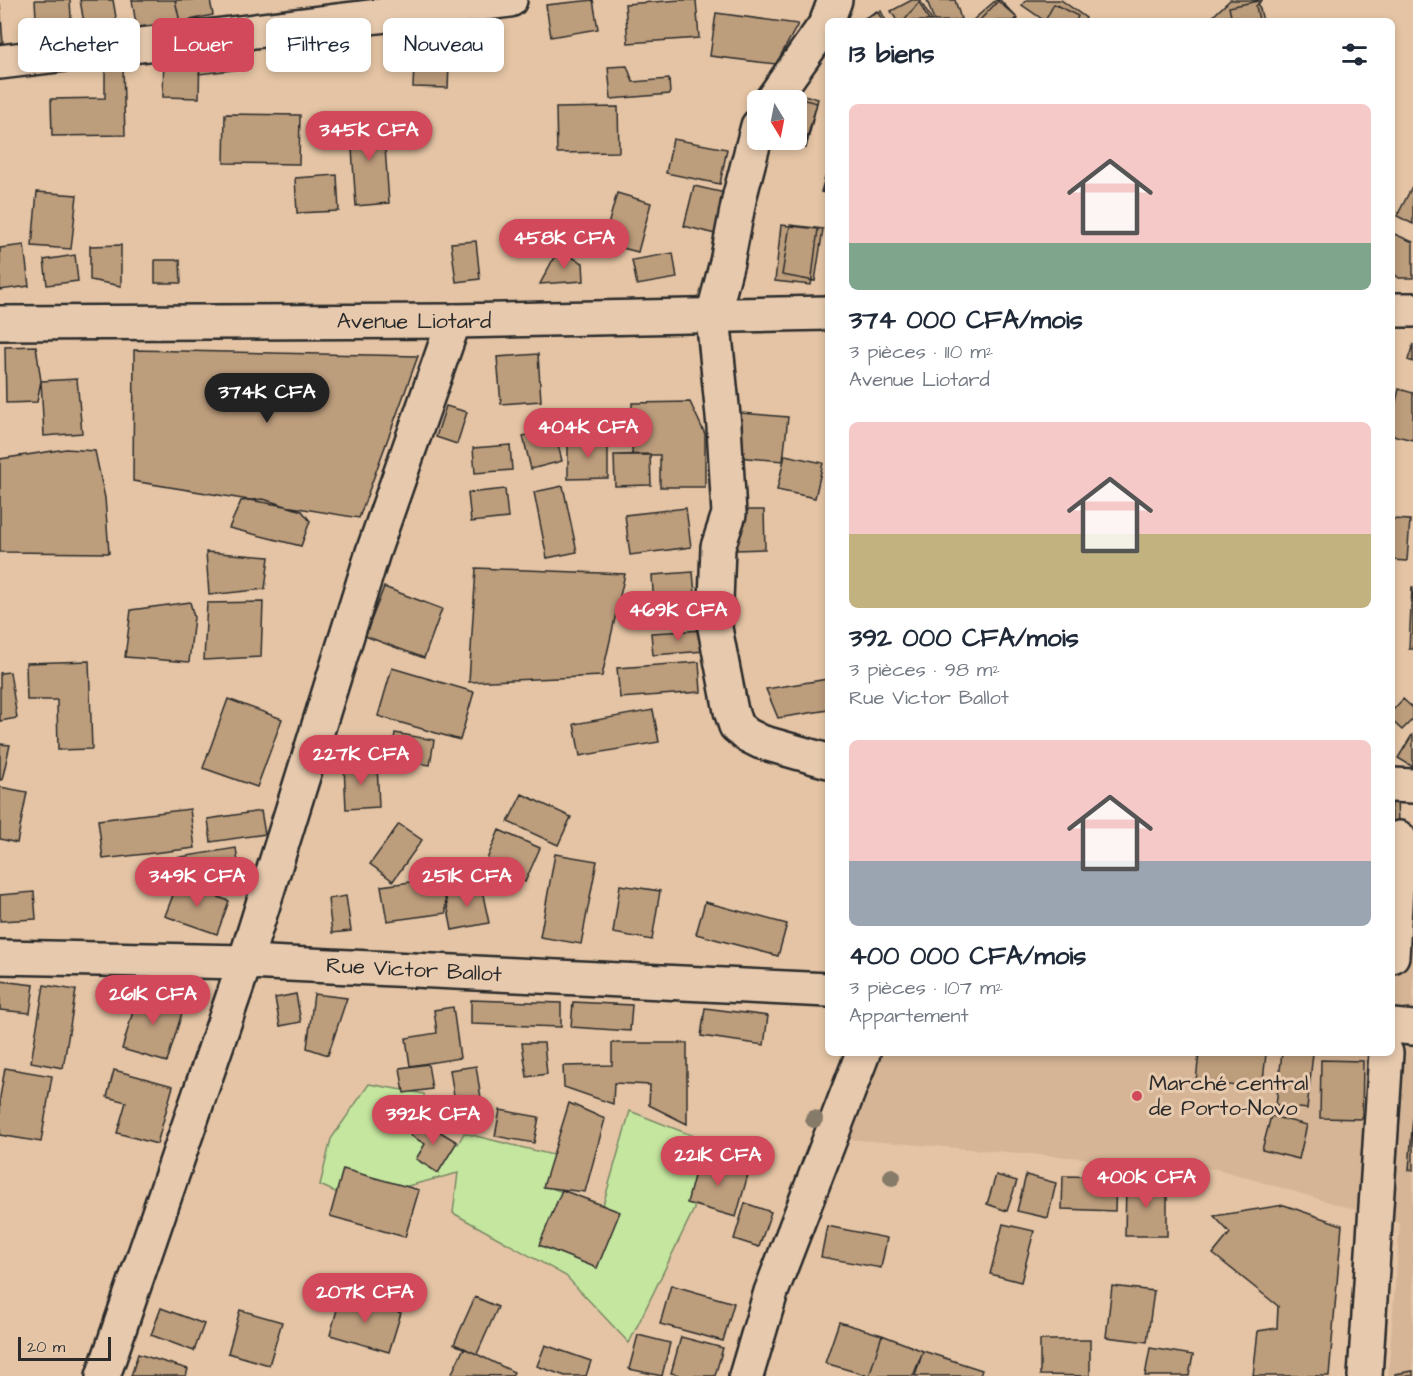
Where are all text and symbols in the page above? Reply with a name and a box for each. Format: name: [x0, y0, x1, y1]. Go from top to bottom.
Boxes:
chip: Acheter: [18, 18, 140, 72]
chip: Louer: [152, 18, 254, 72]
chip: Filtres: [266, 18, 371, 72]
chip: Nouveau: [383, 18, 504, 72]
text: 13 biens: [849, 36, 935, 72]
icon: filters: [1338, 38, 1371, 71]
north arrow: [747, 90, 807, 150]
map controls: [747, 90, 807, 150]
pin: 345K CFA: [307, 111, 431, 162]
text: 345K CFA: [320, 116, 418, 144]
icon: home: [1056, 143, 1164, 251]
pin: 458K CFA: [502, 219, 626, 270]
text: 458K CFA: [513, 224, 615, 252]
text: 374 000 CFA/mois: [849, 302, 1083, 338]
street label: Avenue Liotard: [337, 306, 491, 337]
text: 3 pièces · 110 m²: [849, 338, 993, 366]
text: Avenue Liotard: [849, 366, 990, 394]
pin: 374K CFA: [205, 373, 329, 424]
text: 374K CFA: [218, 378, 316, 406]
pin: 404K CFA: [526, 408, 650, 459]
text: 404K CFA: [538, 413, 638, 441]
icon: home: [1056, 461, 1164, 569]
pin: 469K CFA: [616, 591, 740, 642]
text: 469K CFA: [629, 596, 727, 624]
text: 392 000 CFA/mois: [849, 620, 1079, 656]
text: 3 pièces · 98 m²: [849, 656, 1000, 684]
text: Rue Victor Ballot: [849, 684, 1009, 712]
pin: 227K CFA: [299, 735, 423, 786]
text: 227K CFA: [313, 740, 409, 768]
icon: home: [1056, 779, 1164, 887]
pin: 349K CFA: [135, 857, 259, 908]
pin: 251K CFA: [405, 857, 529, 908]
text: 349K CFA: [149, 862, 245, 890]
text: 251K CFA: [422, 862, 512, 890]
text: 400 000 CFA/mois: [849, 938, 1086, 974]
street label: Rue Victor Ballot: [325, 950, 503, 990]
text: 3 pièces · 107 m²: [849, 974, 1003, 1002]
pin: 261K CFA: [91, 975, 215, 1026]
text: 261K CFA: [109, 980, 197, 1008]
text: Appartement: [849, 1002, 969, 1030]
place label: Marché central de Porto-Novo: [1149, 1068, 1309, 1124]
marker: Marché central de Porto-Novo: [1130, 1089, 1144, 1103]
pin: 392K CFA: [371, 1095, 495, 1146]
text: 392K CFA: [386, 1100, 480, 1128]
pin: 221K CFA: [656, 1136, 780, 1187]
text: 221K CFA: [675, 1141, 761, 1169]
pin: 400K CFA: [1084, 1158, 1208, 1209]
text: 400K CFA: [1096, 1163, 1196, 1191]
pin: 207K CFA: [303, 1273, 427, 1324]
text: 207K CFA: [316, 1278, 414, 1306]
scale bar: [18, 1334, 111, 1362]
text: 20 m: [27, 1336, 65, 1358]

